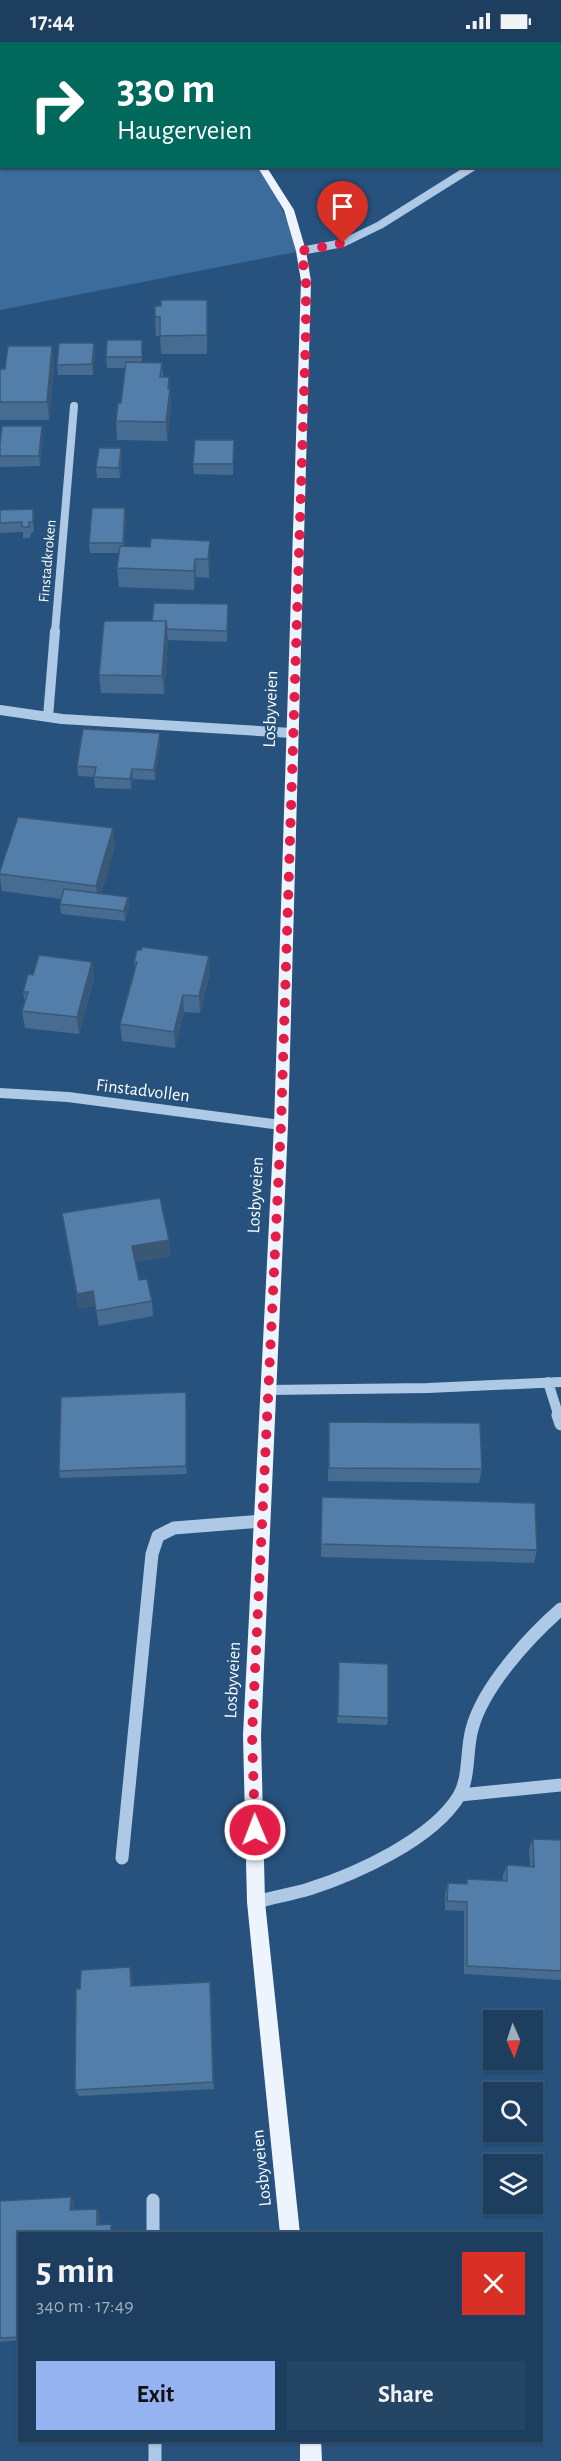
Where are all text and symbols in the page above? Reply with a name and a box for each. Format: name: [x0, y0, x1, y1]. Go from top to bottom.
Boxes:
text: 17:44: [30, 10, 75, 32]
icon: right: [18, 66, 96, 144]
text: 330 m: [117, 68, 215, 110]
text: Haugerveien: [117, 117, 252, 144]
pin: [317, 181, 368, 243]
icon: arrive: [326, 190, 359, 223]
street label: Finstadkroken: [36, 519, 59, 603]
street label: Losbyveien: [261, 670, 281, 748]
street label: Finstadvollen: [95, 1076, 191, 1106]
street label: Losbyveien: [245, 1156, 267, 1234]
street label: Losbyveien: [222, 1641, 244, 1719]
position arrow: [223, 1798, 287, 1862]
north arrow: [483, 2010, 543, 2070]
map controls: [483, 2010, 543, 2214]
button: search: [483, 2082, 543, 2142]
street label: Losbyveien: [249, 2129, 275, 2207]
button: layers: [483, 2154, 543, 2214]
button: close: [462, 2252, 525, 2315]
text: 5 min: [36, 2253, 114, 2289]
text: 340 m · 17:49: [36, 2296, 134, 2316]
button: Exit: [36, 2361, 275, 2430]
button: Share: [287, 2361, 525, 2430]

